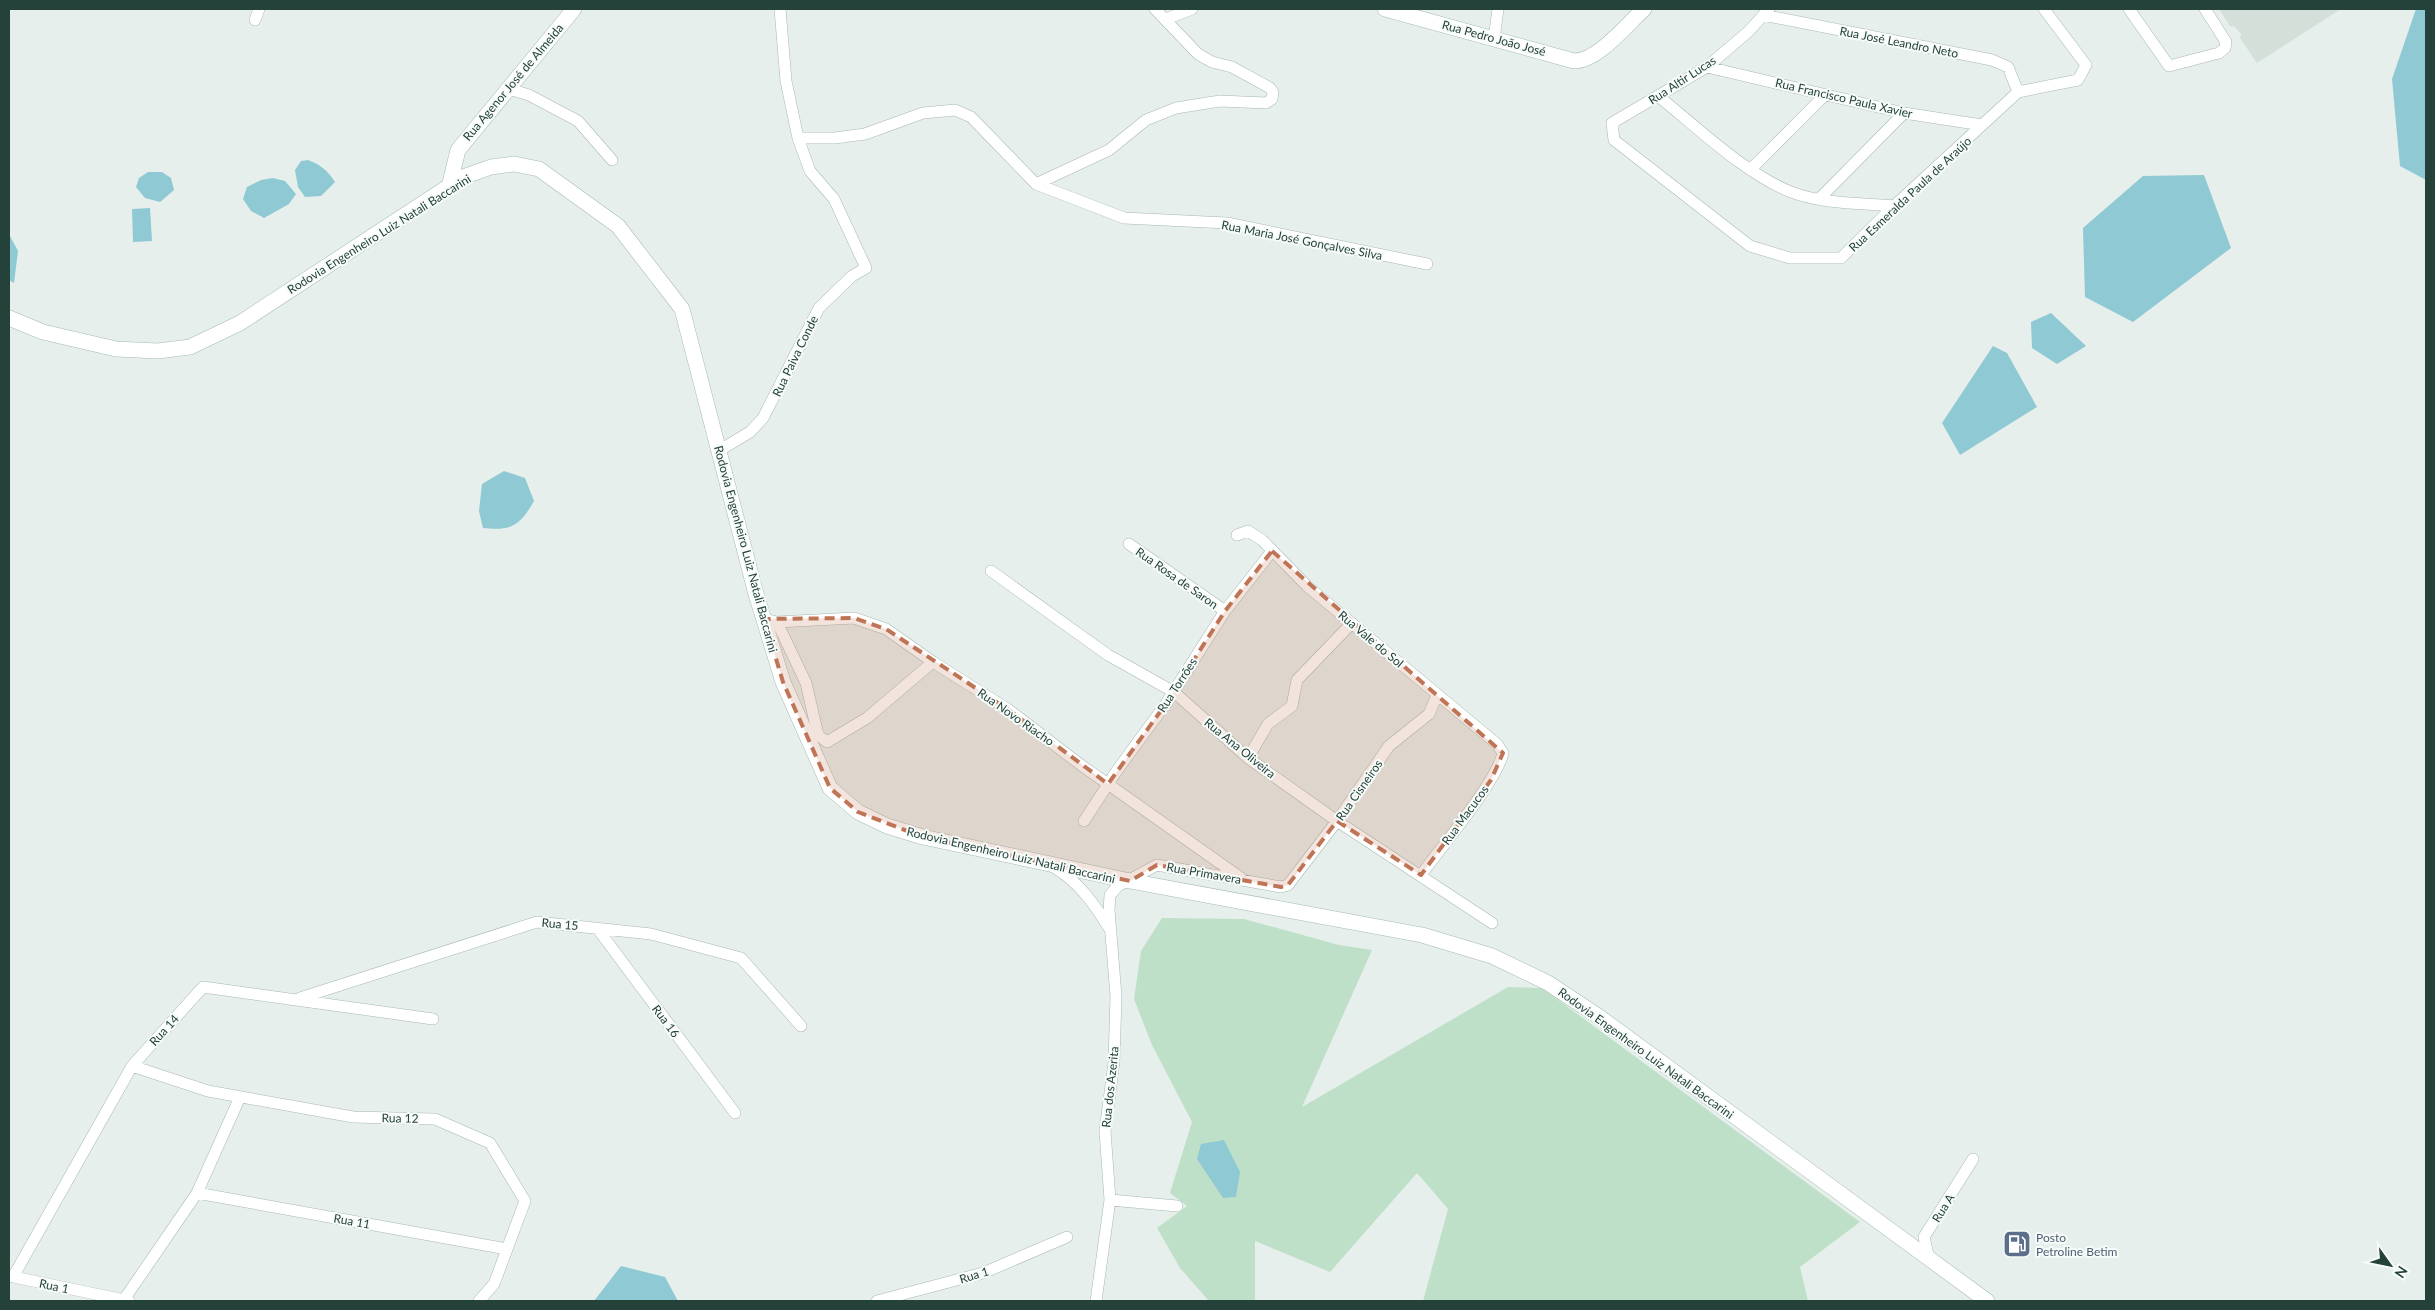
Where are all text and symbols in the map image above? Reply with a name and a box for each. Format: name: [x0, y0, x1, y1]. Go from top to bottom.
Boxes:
street label: Rua Pedro João José: [1440, 17, 1548, 59]
street label: Rua Agenor José de Almeida: [460, 20, 566, 144]
street label: Rua José Leandro Neto: [1838, 23, 1960, 61]
street label: Rua Altir Lucas: [1645, 53, 1719, 107]
street label: Rua Francisco Paula Xavier: [1774, 75, 1915, 121]
street label: Rua Esmeralda Paula de Araújo: [1846, 133, 1975, 255]
street label: Rodovia Engenheiro Luiz Natali Baccarini: [284, 171, 474, 297]
street label: Rua Maria José Gonçalves Silva: [1220, 217, 1384, 263]
street label: Rua Paiva Conde: [769, 313, 821, 399]
street label: Rodovia Engenheiro Luiz Natali Baccarini: [711, 444, 781, 654]
street label: Rua Rosa de Saron: [1133, 544, 1221, 612]
street label: Rua Vale do Sol: [1335, 607, 1407, 671]
street label: Rua Torrões: [1154, 655, 1200, 715]
street label: Rua Novo Riacho: [975, 685, 1057, 749]
street label: Rua Ana Oliveira: [1201, 715, 1279, 781]
street label: Rua Cisneiros: [1332, 757, 1386, 823]
street label: Rua Macucos: [1438, 782, 1492, 848]
street label: Rodovia Engenheiro Luiz Natali Baccarini: [905, 824, 1117, 886]
street label: Rua Primavera: [1165, 859, 1243, 887]
street label: Rua 15: [541, 915, 579, 933]
street label: Rodovia Engenheiro Luiz Natali Baccarini: [1555, 984, 1737, 1122]
street label: Rua 16: [649, 1002, 683, 1040]
street label: Rua 14: [146, 1011, 182, 1049]
street label: Rua dos Azerita: [1098, 1046, 1122, 1128]
street label: Rua 12: [381, 1110, 419, 1126]
street label: Rua A: [1928, 1190, 1958, 1225]
street label: Rua 11: [333, 1210, 372, 1232]
fuel station icon: Posto Petroline Betim: [2002, 1229, 2032, 1259]
place label: Posto Petroline Betim: [2036, 1230, 2118, 1259]
north arrow: [2365, 1240, 2415, 1290]
street label: Rua 1: [957, 1263, 991, 1287]
text: N: [2391, 1263, 2411, 1282]
street label: Rua 1: [38, 1276, 70, 1296]

